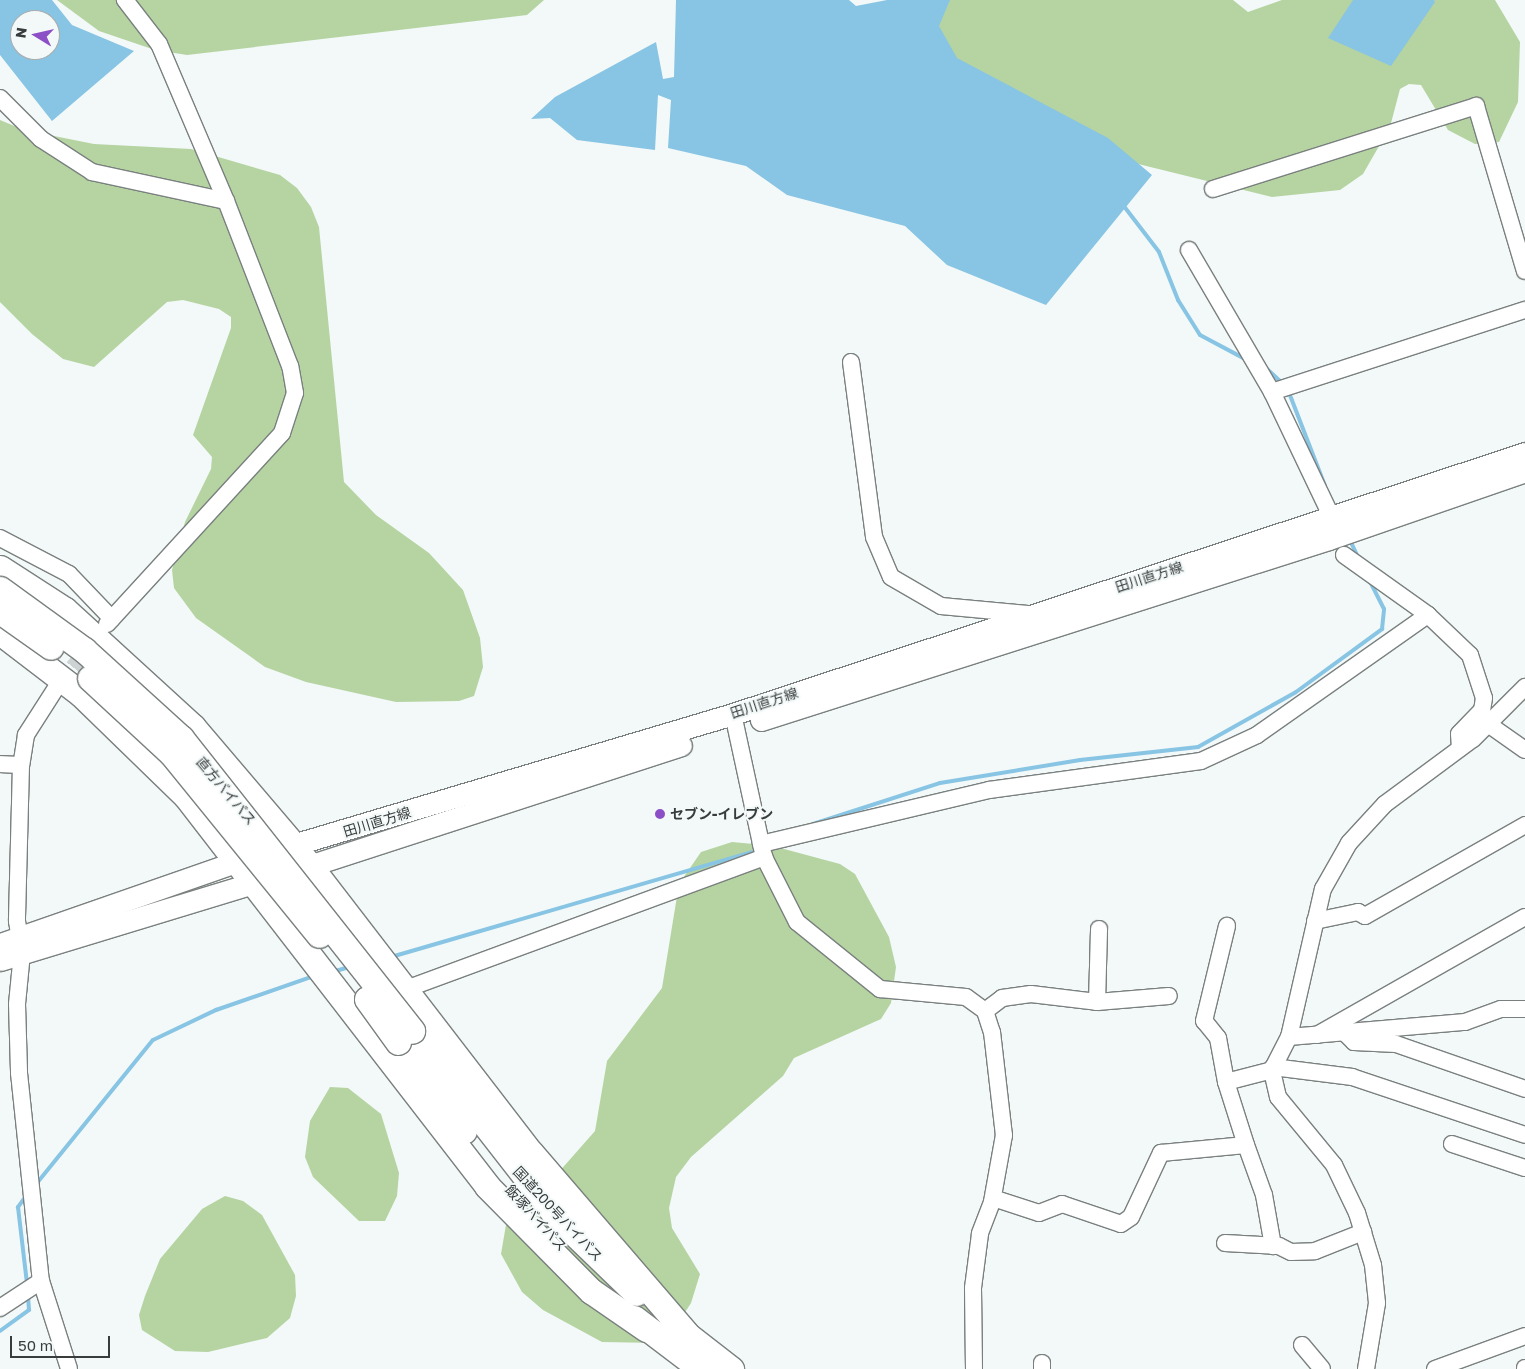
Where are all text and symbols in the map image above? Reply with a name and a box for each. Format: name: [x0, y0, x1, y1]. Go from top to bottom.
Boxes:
north arrow: [10, 10, 60, 60]
text: N: [11, 26, 30, 39]
street label: 田川直方線: [1113, 558, 1185, 596]
street label: 田川直方線: [728, 684, 800, 722]
street label: 直方バイパス: [193, 753, 259, 829]
street label: 田川直方線: [341, 804, 413, 840]
place label: セブン-イレブン: [670, 806, 773, 822]
marker: セブン-イレブン: [654, 808, 666, 820]
street label: 国道200号バイパス: [510, 1163, 606, 1265]
street label: 飯塚バイパス: [502, 1181, 570, 1255]
scale bar: [12, 1326, 112, 1358]
text: 50 m: [18, 1336, 53, 1354]

